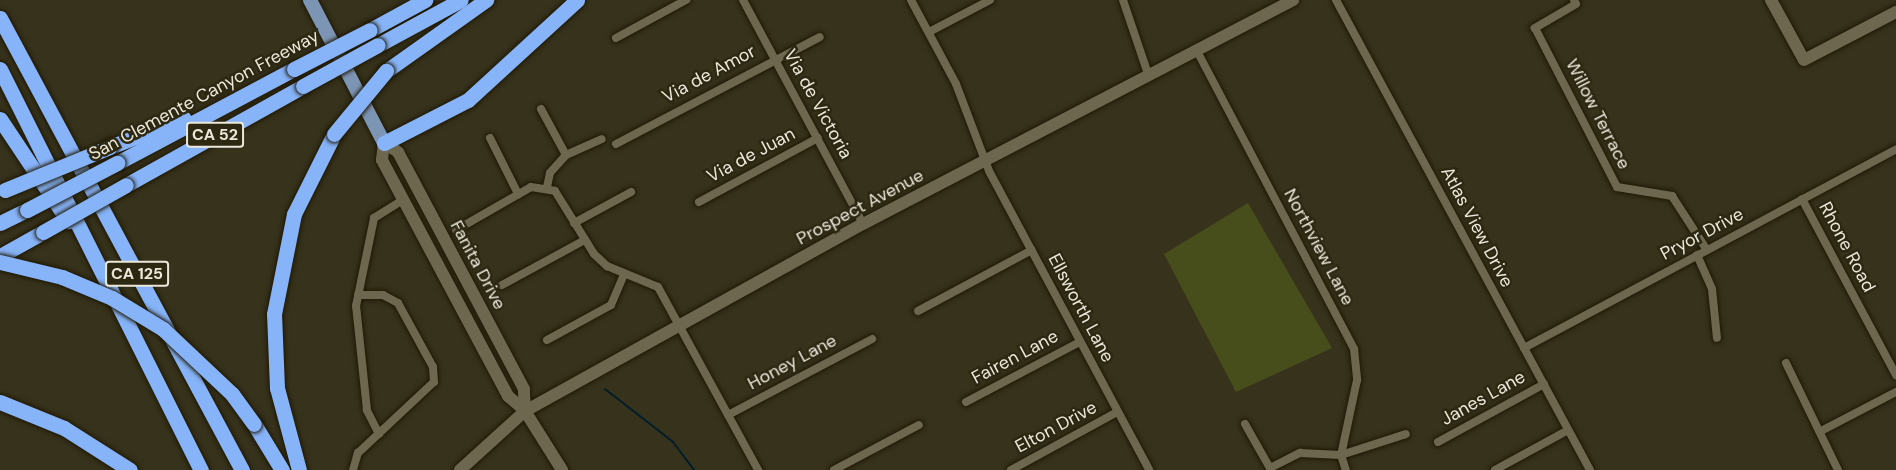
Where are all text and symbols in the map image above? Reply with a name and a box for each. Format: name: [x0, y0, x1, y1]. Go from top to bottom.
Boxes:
street label: San Clemente Canyon Freeway: [85, 25, 323, 165]
street label: Via de Amor: [659, 40, 759, 108]
street label: Via de Victoria: [779, 45, 857, 163]
street label: Willow Terrace: [1561, 55, 1635, 173]
road number: CA 52: [185, 122, 245, 148]
street label: Via de Juan: [703, 123, 799, 187]
street label: Atlas View Drive: [1436, 163, 1518, 291]
street label: Prospect Avenue: [793, 164, 927, 250]
street label: Northview Lane: [1279, 185, 1359, 309]
street label: Rhone Road: [1814, 198, 1880, 296]
street label: Pryor Drive: [1657, 203, 1747, 265]
street label: Fanita Drive: [446, 217, 510, 313]
street label: Ellsworth Lane: [1043, 250, 1119, 366]
road number: CA 125: [104, 261, 170, 287]
street label: Fairen Lane: [968, 325, 1062, 389]
street label: Honey Lane: [744, 330, 840, 394]
street label: Janes Lane: [1437, 366, 1529, 430]
street label: Elton Drive: [1011, 396, 1101, 458]

